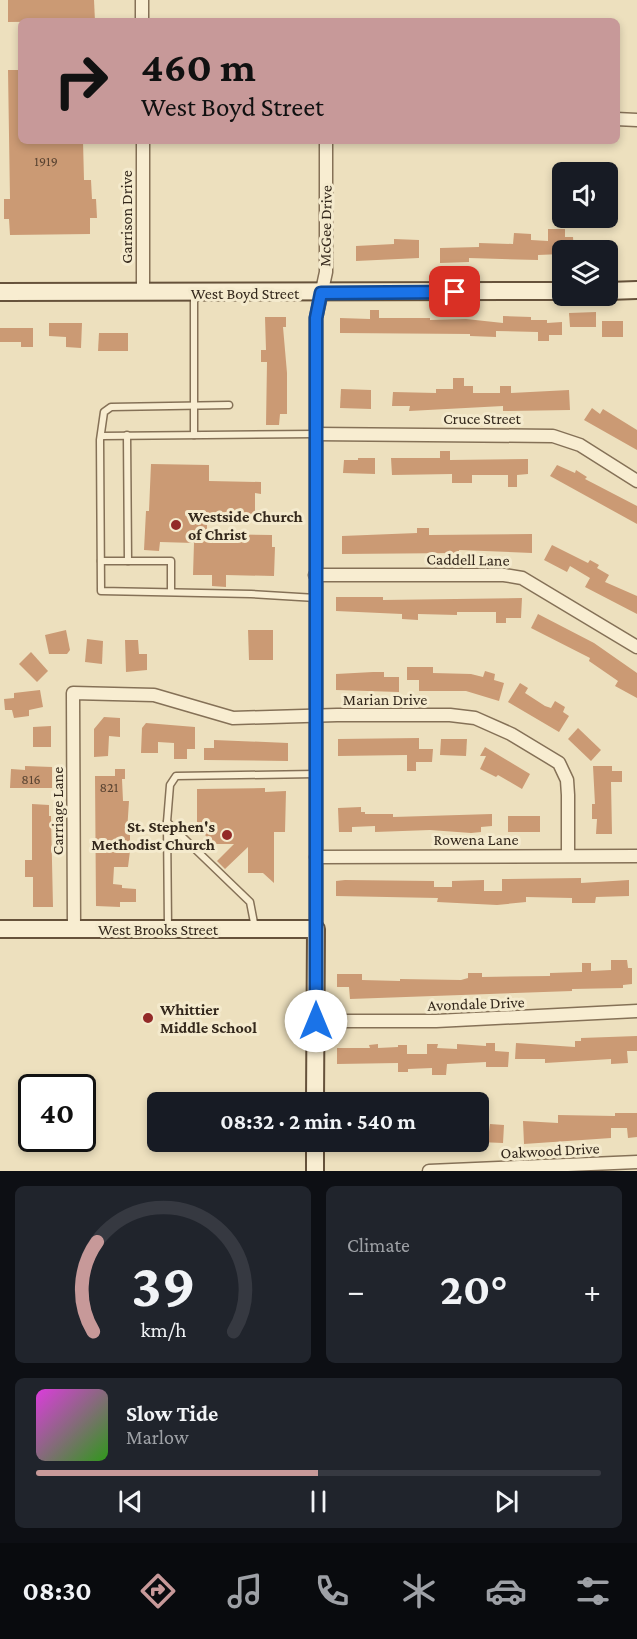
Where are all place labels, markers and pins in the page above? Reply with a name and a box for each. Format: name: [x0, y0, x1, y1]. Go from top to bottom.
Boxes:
pin: [429, 266, 480, 317]
place label: Westside Church of Christ: [187, 508, 303, 543]
marker: Westside Church of Christ: [169, 518, 183, 532]
place label: St. Stephen's Methodist Church: [91, 818, 215, 853]
marker: St. Stephen's Methodist Church: [220, 828, 234, 842]
place label: Whittier Middle School: [159, 1001, 257, 1036]
marker: Whittier Middle School: [141, 1011, 155, 1025]

